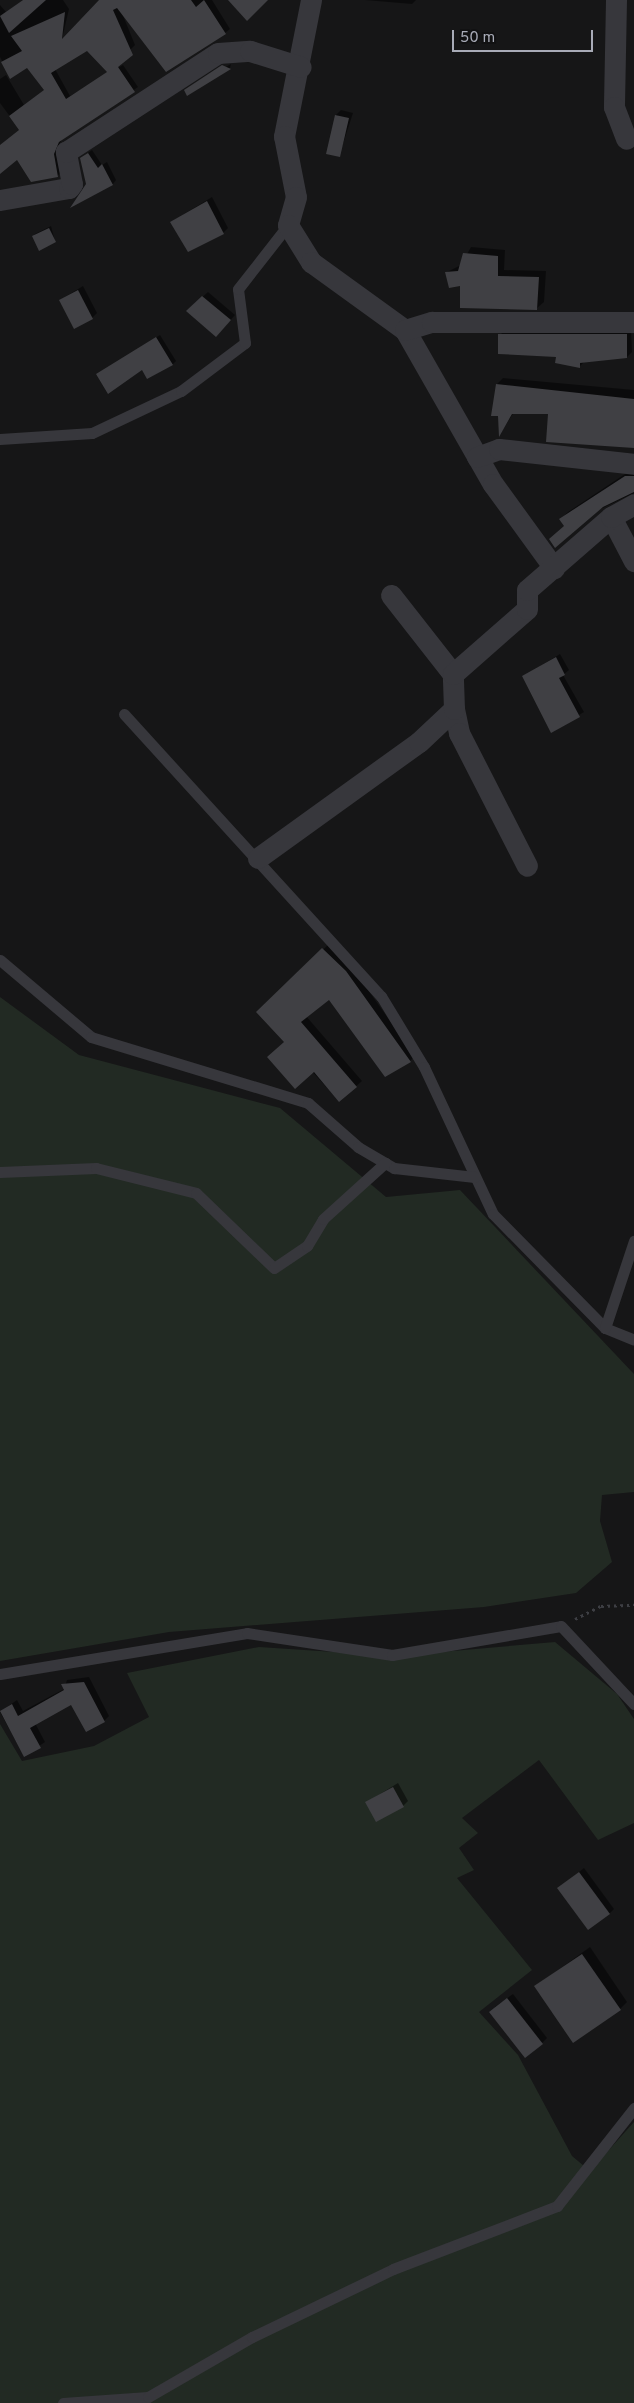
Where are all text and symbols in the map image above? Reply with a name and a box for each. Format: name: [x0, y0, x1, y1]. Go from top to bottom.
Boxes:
scale bar: [454, 20, 595, 52]
text: 50 m: [460, 29, 495, 48]

